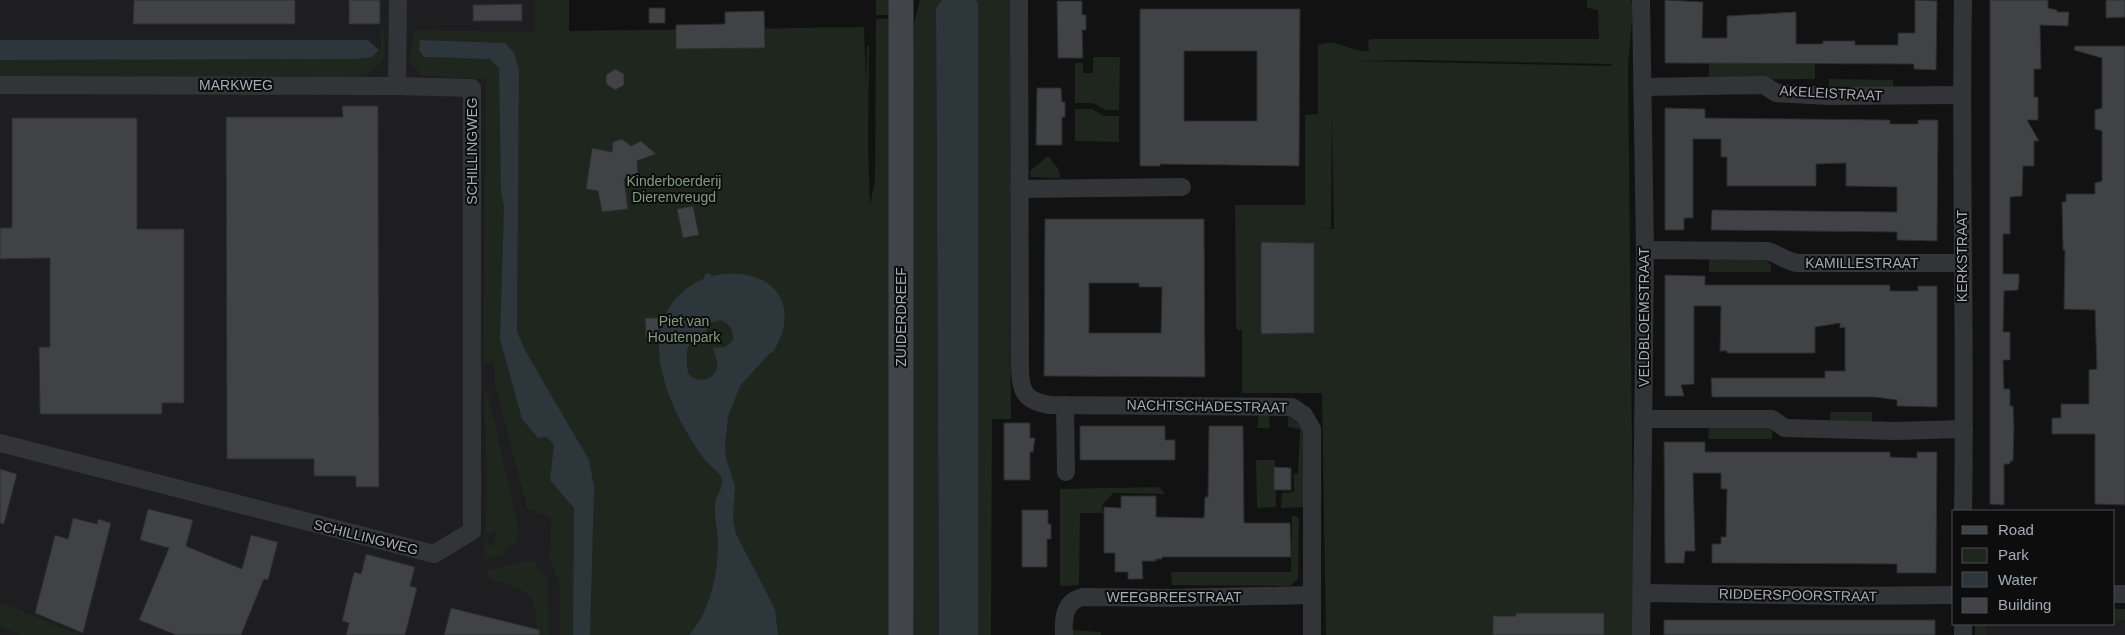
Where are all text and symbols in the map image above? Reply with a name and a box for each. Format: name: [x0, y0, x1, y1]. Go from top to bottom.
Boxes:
street label: MARKWEG: [199, 77, 273, 93]
street label: AKELEISTRAAT: [1779, 82, 1883, 104]
street label: SCHILLINGWEG: [464, 97, 480, 205]
park label: Kinderboerderij Dierenvreugd: [627, 173, 721, 205]
street label: KERKSTRAAT: [1954, 209, 1970, 302]
street label: VELDBLOEMSTRAAT: [1636, 247, 1652, 387]
street label: KAMILLESTRAAT: [1805, 255, 1919, 271]
street label: ZUIDERDREEF: [893, 267, 909, 367]
park label: Piet van Houtenpark: [648, 313, 721, 345]
street label: NACHTSCHADESTRAAT: [1126, 397, 1288, 415]
legend: [1952, 510, 2115, 625]
street label: SCHILLINGWEG: [312, 516, 420, 558]
text: Road: [1998, 521, 2034, 538]
text: Park: [1998, 546, 2029, 563]
text: Water: [1998, 571, 2037, 588]
street label: RIDDERSPOORSTRAAT: [1719, 586, 1878, 604]
street label: WEEGBREESTRAAT: [1106, 589, 1242, 605]
text: Building: [1998, 596, 2051, 613]

